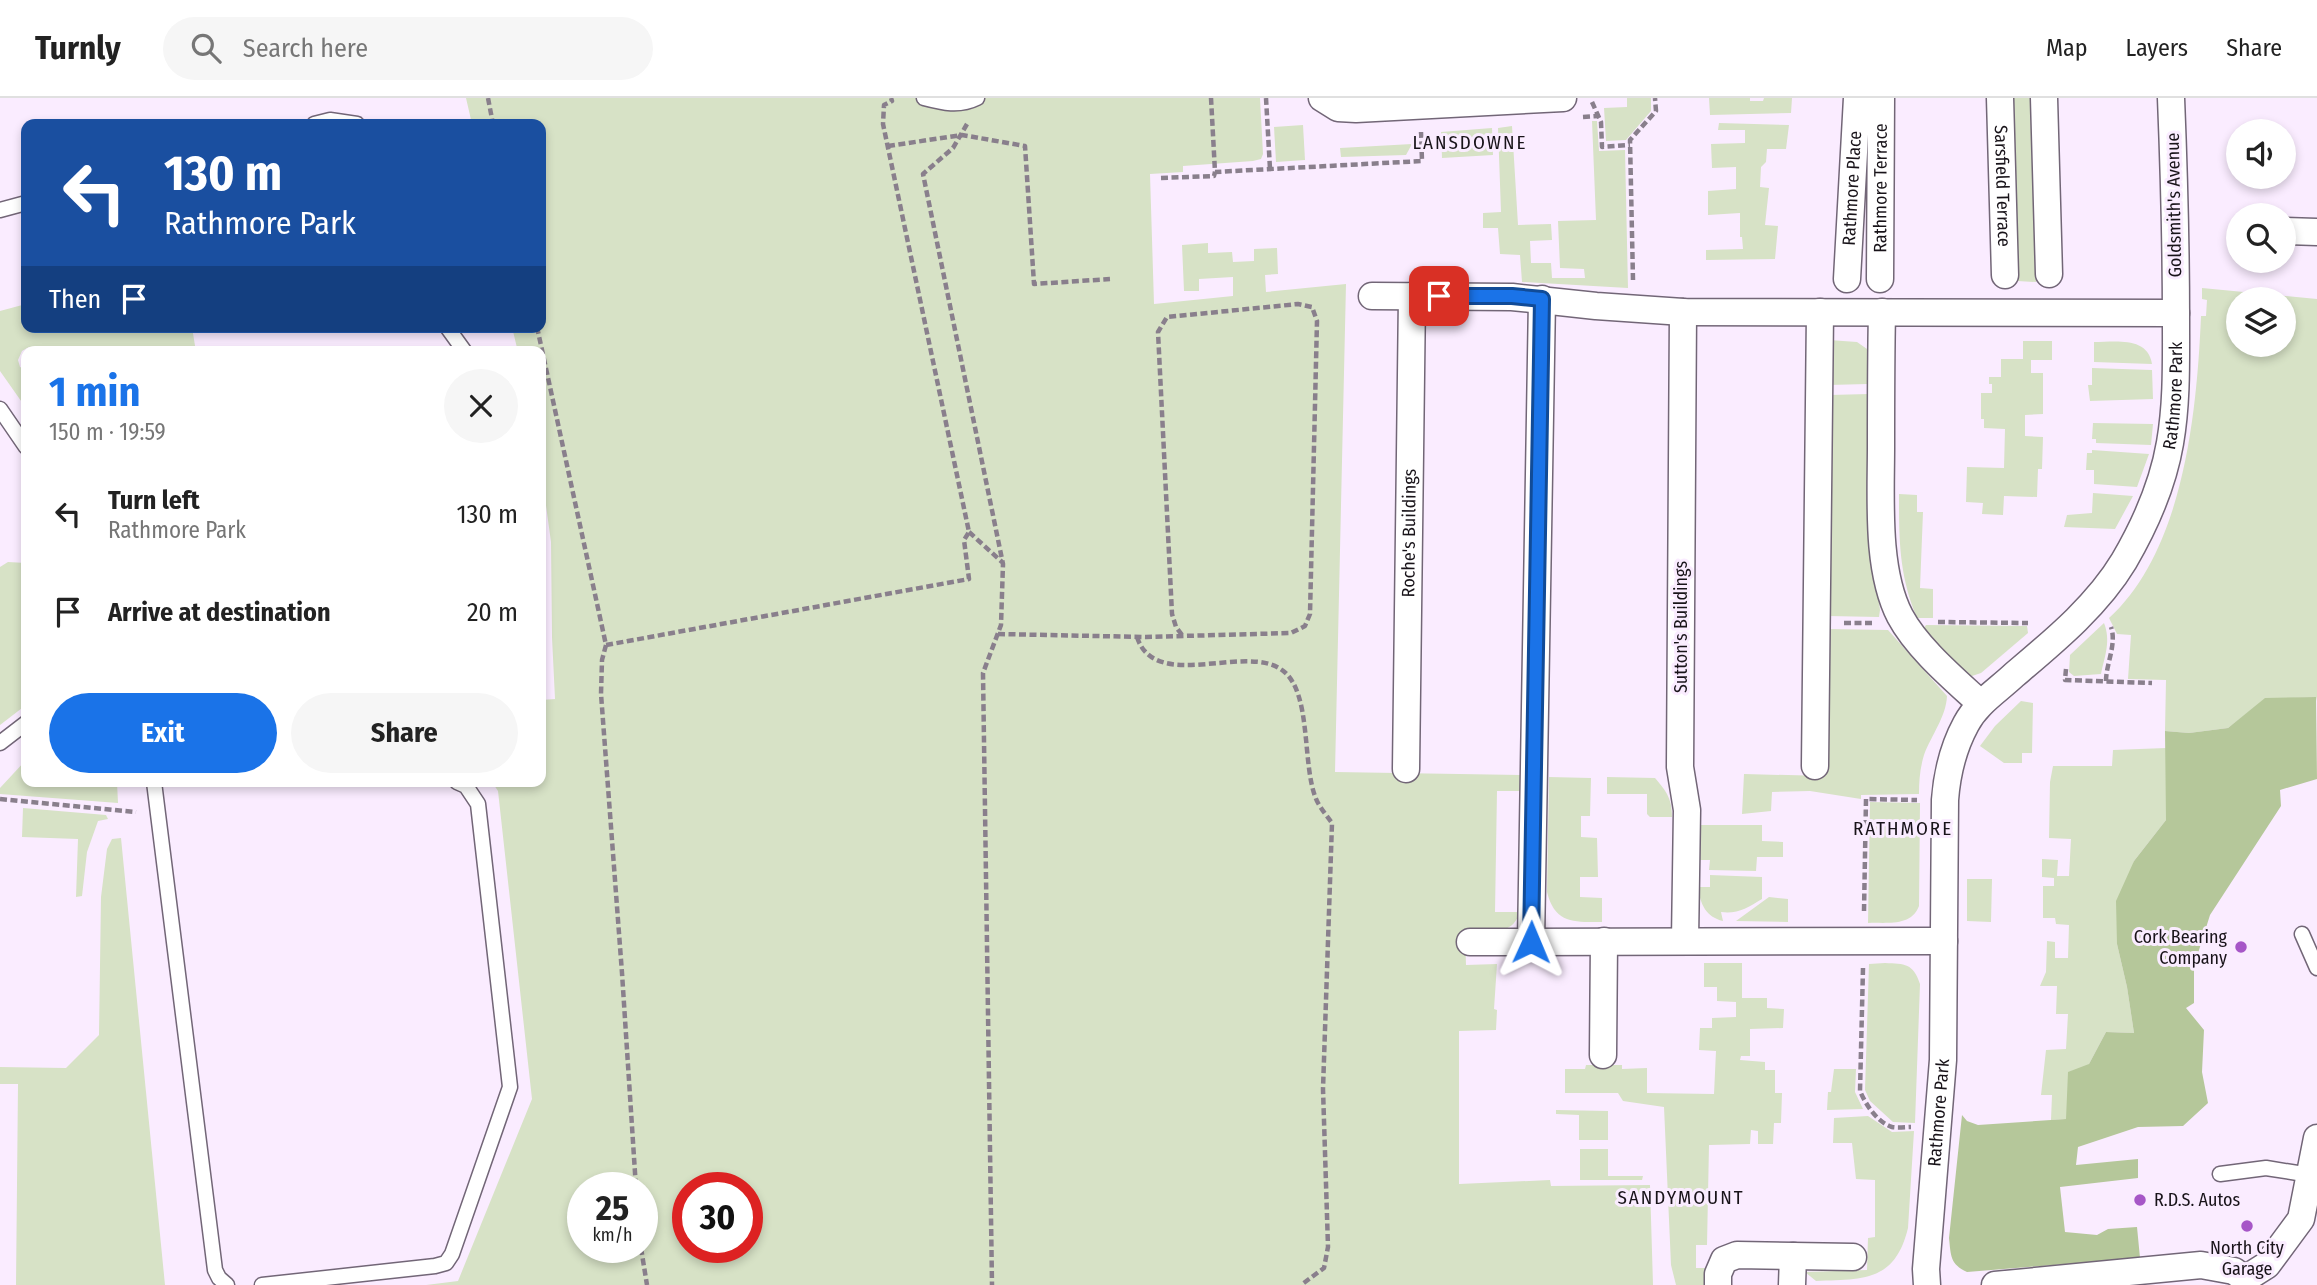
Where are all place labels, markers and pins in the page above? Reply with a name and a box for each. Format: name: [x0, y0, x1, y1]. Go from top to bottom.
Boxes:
pin: [1409, 266, 1469, 326]
place label: Cork Bearing Company: [2134, 926, 2228, 969]
marker: Cork Bearing Company: [2233, 939, 2249, 955]
place label: R.D.S. Autos: [2154, 1189, 2240, 1211]
marker: R.D.S. Autos: [2132, 1192, 2148, 1208]
marker: North City Garage: [2239, 1218, 2255, 1234]
place label: North City Garage: [2210, 1237, 2284, 1280]

